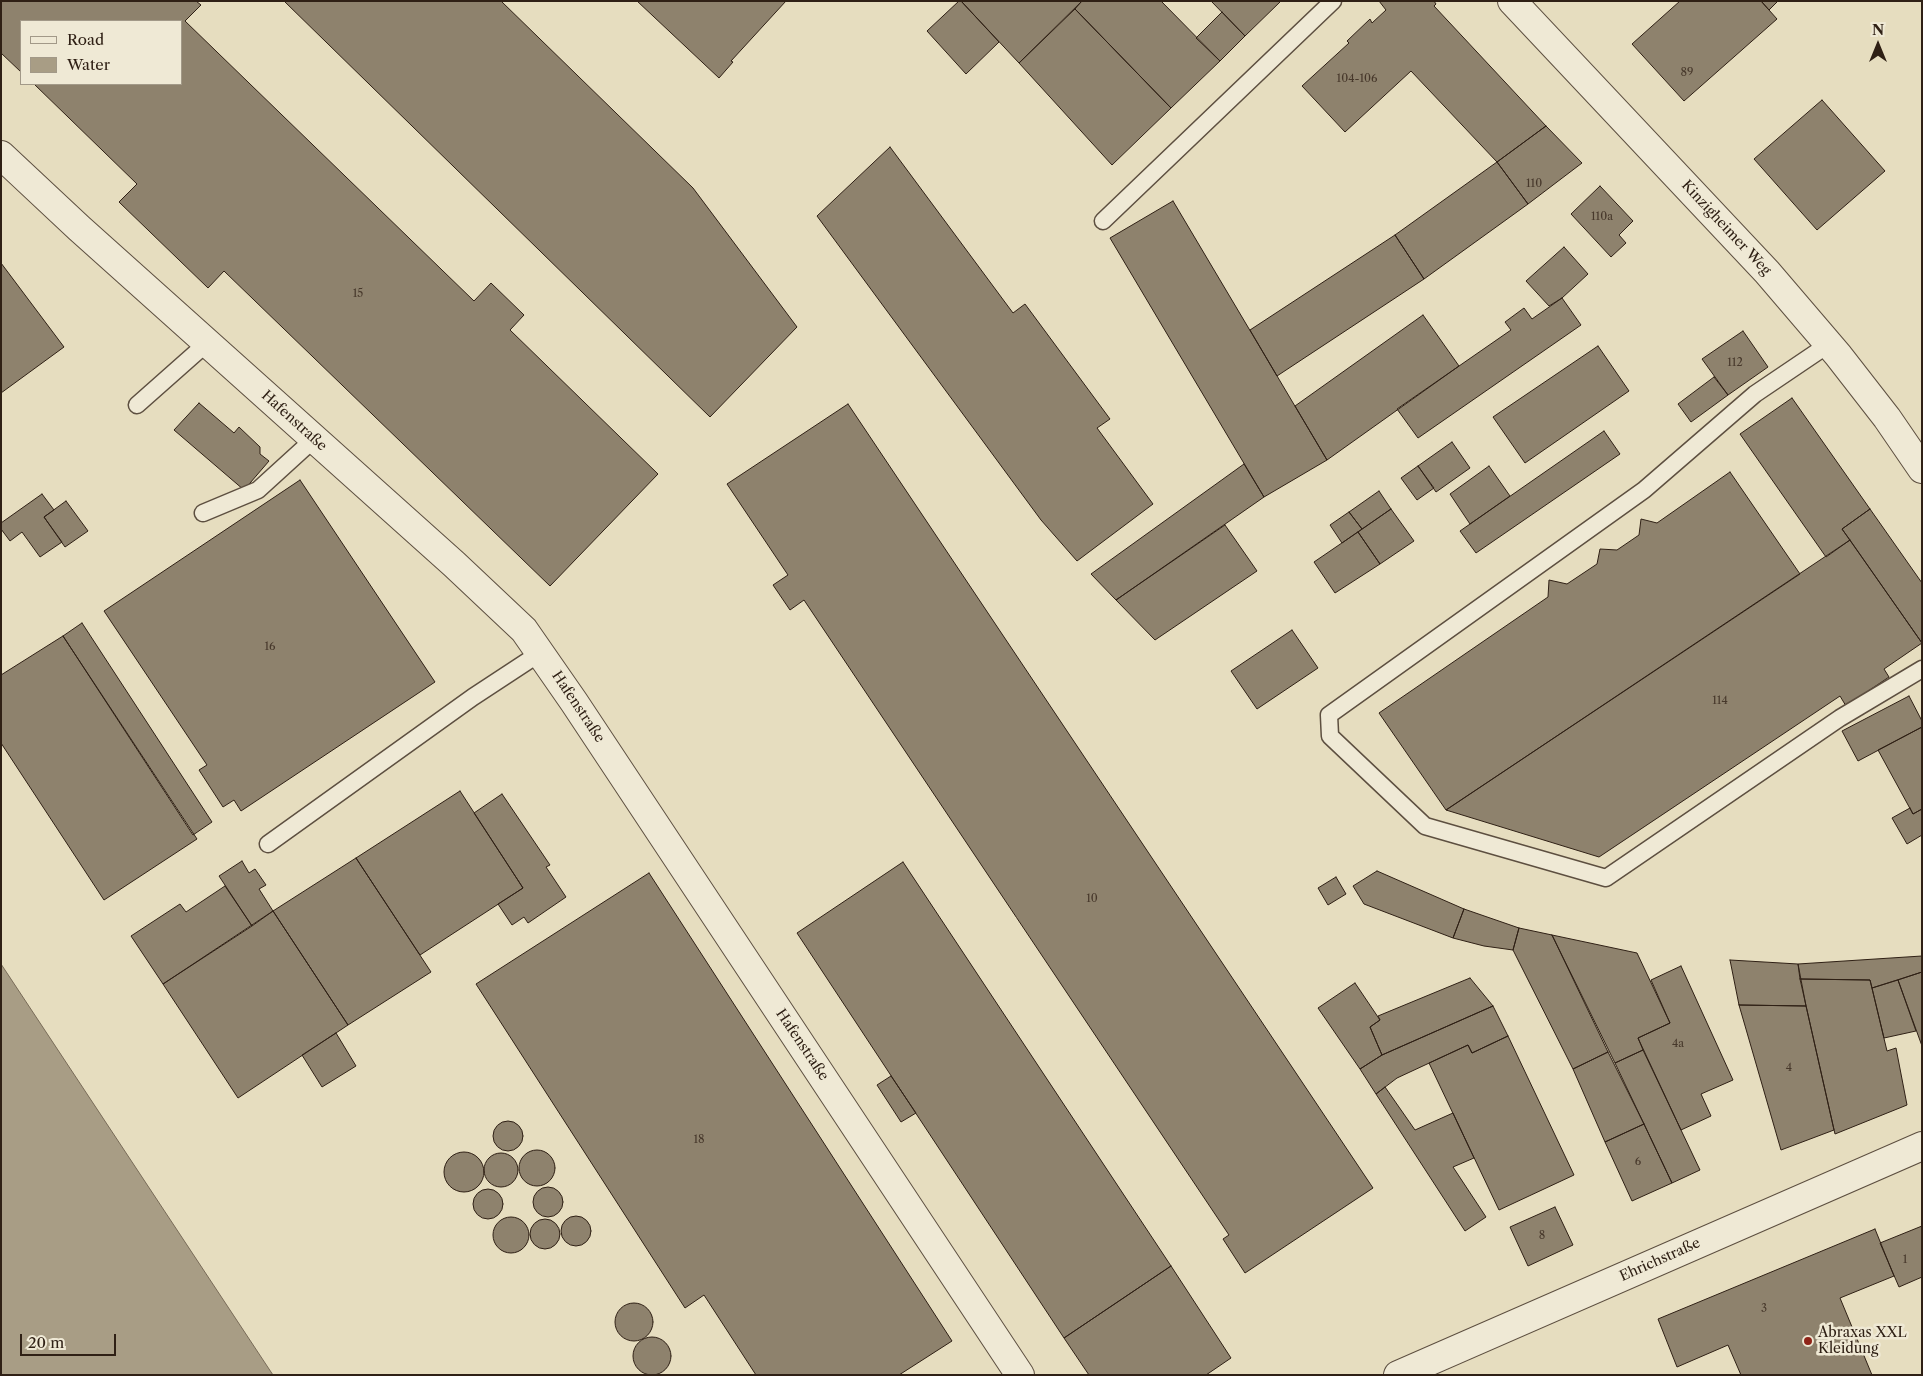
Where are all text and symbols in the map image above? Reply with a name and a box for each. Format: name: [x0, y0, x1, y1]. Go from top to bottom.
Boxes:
legend: [20, 20, 182, 85]
north arrow: [1853, 20, 1903, 70]
text: N: [1872, 21, 1884, 39]
text: Road: [67, 30, 104, 49]
text: Water: [67, 55, 110, 74]
house number: 89: [1681, 66, 1693, 80]
house number: 104-106: [1337, 72, 1377, 86]
house number: 110: [1526, 177, 1542, 191]
street label: Kinzigheimer Weg: [1678, 177, 1774, 279]
house number: 110a: [1591, 210, 1613, 224]
house number: 15: [353, 287, 363, 301]
house number: 112: [1727, 356, 1743, 370]
street label: Hafenstraße: [258, 387, 330, 455]
house number: 16: [264, 640, 276, 654]
street label: Hafenstraße: [548, 668, 608, 746]
house number: 114: [1712, 694, 1728, 708]
house number: 10: [1086, 892, 1098, 906]
street label: Hafenstraße: [772, 1006, 832, 1084]
house number: 4a: [1672, 1037, 1684, 1051]
house number: 4: [1786, 1061, 1792, 1075]
house number: 18: [693, 1133, 705, 1147]
house number: 6: [1635, 1155, 1641, 1169]
house number: 8: [1539, 1229, 1545, 1243]
street label: Ehrichstraße: [1617, 1235, 1703, 1285]
house number: 1: [1903, 1253, 1907, 1267]
house number: 3: [1761, 1302, 1767, 1316]
scale bar: [22, 1324, 119, 1356]
place label: Abraxas XXL Kleidung: [1818, 1325, 1907, 1358]
text: 20 m: [28, 1333, 64, 1352]
marker: Abraxas XXL Kleidung: [1802, 1335, 1814, 1347]

